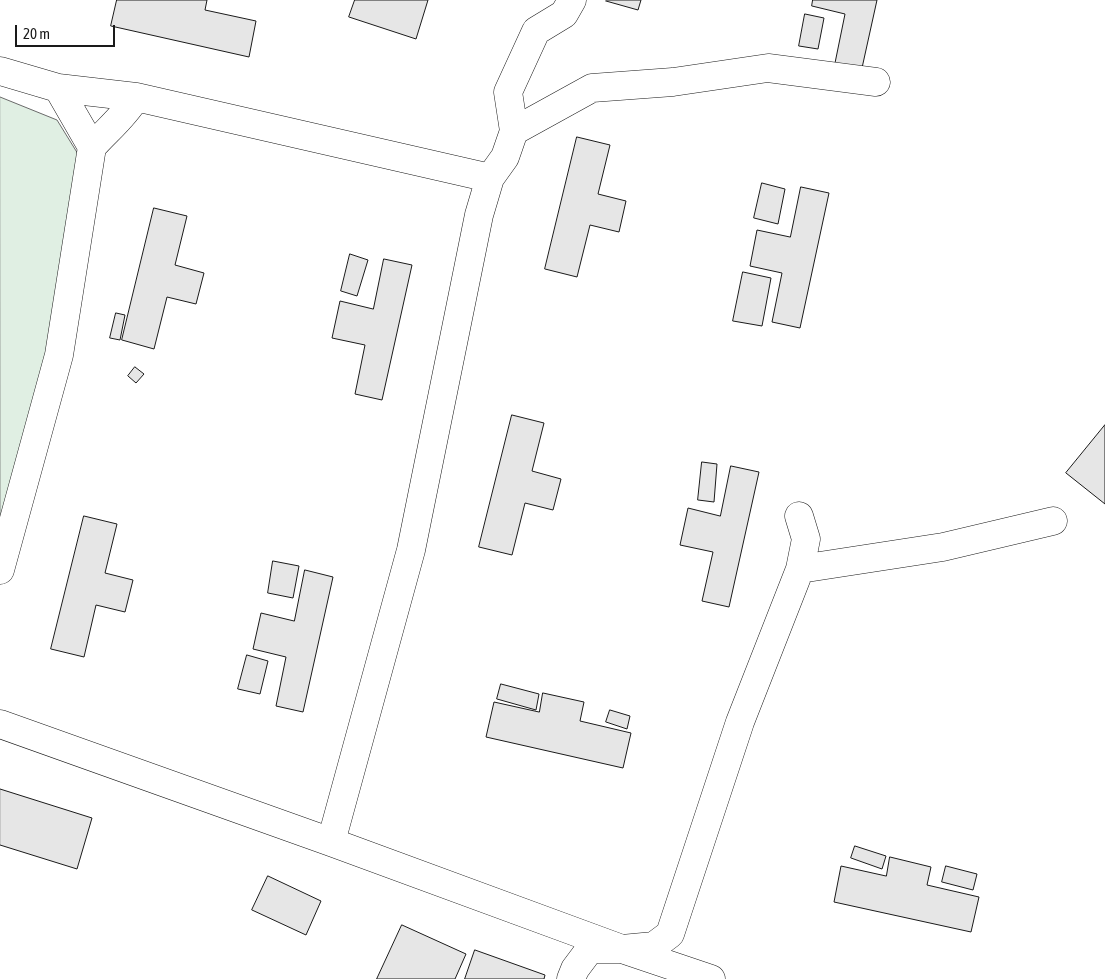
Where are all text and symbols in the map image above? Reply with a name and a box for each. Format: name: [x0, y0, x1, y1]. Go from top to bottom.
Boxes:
scale bar: [18, 15, 118, 47]
text: 20 m: [23, 25, 50, 42]

